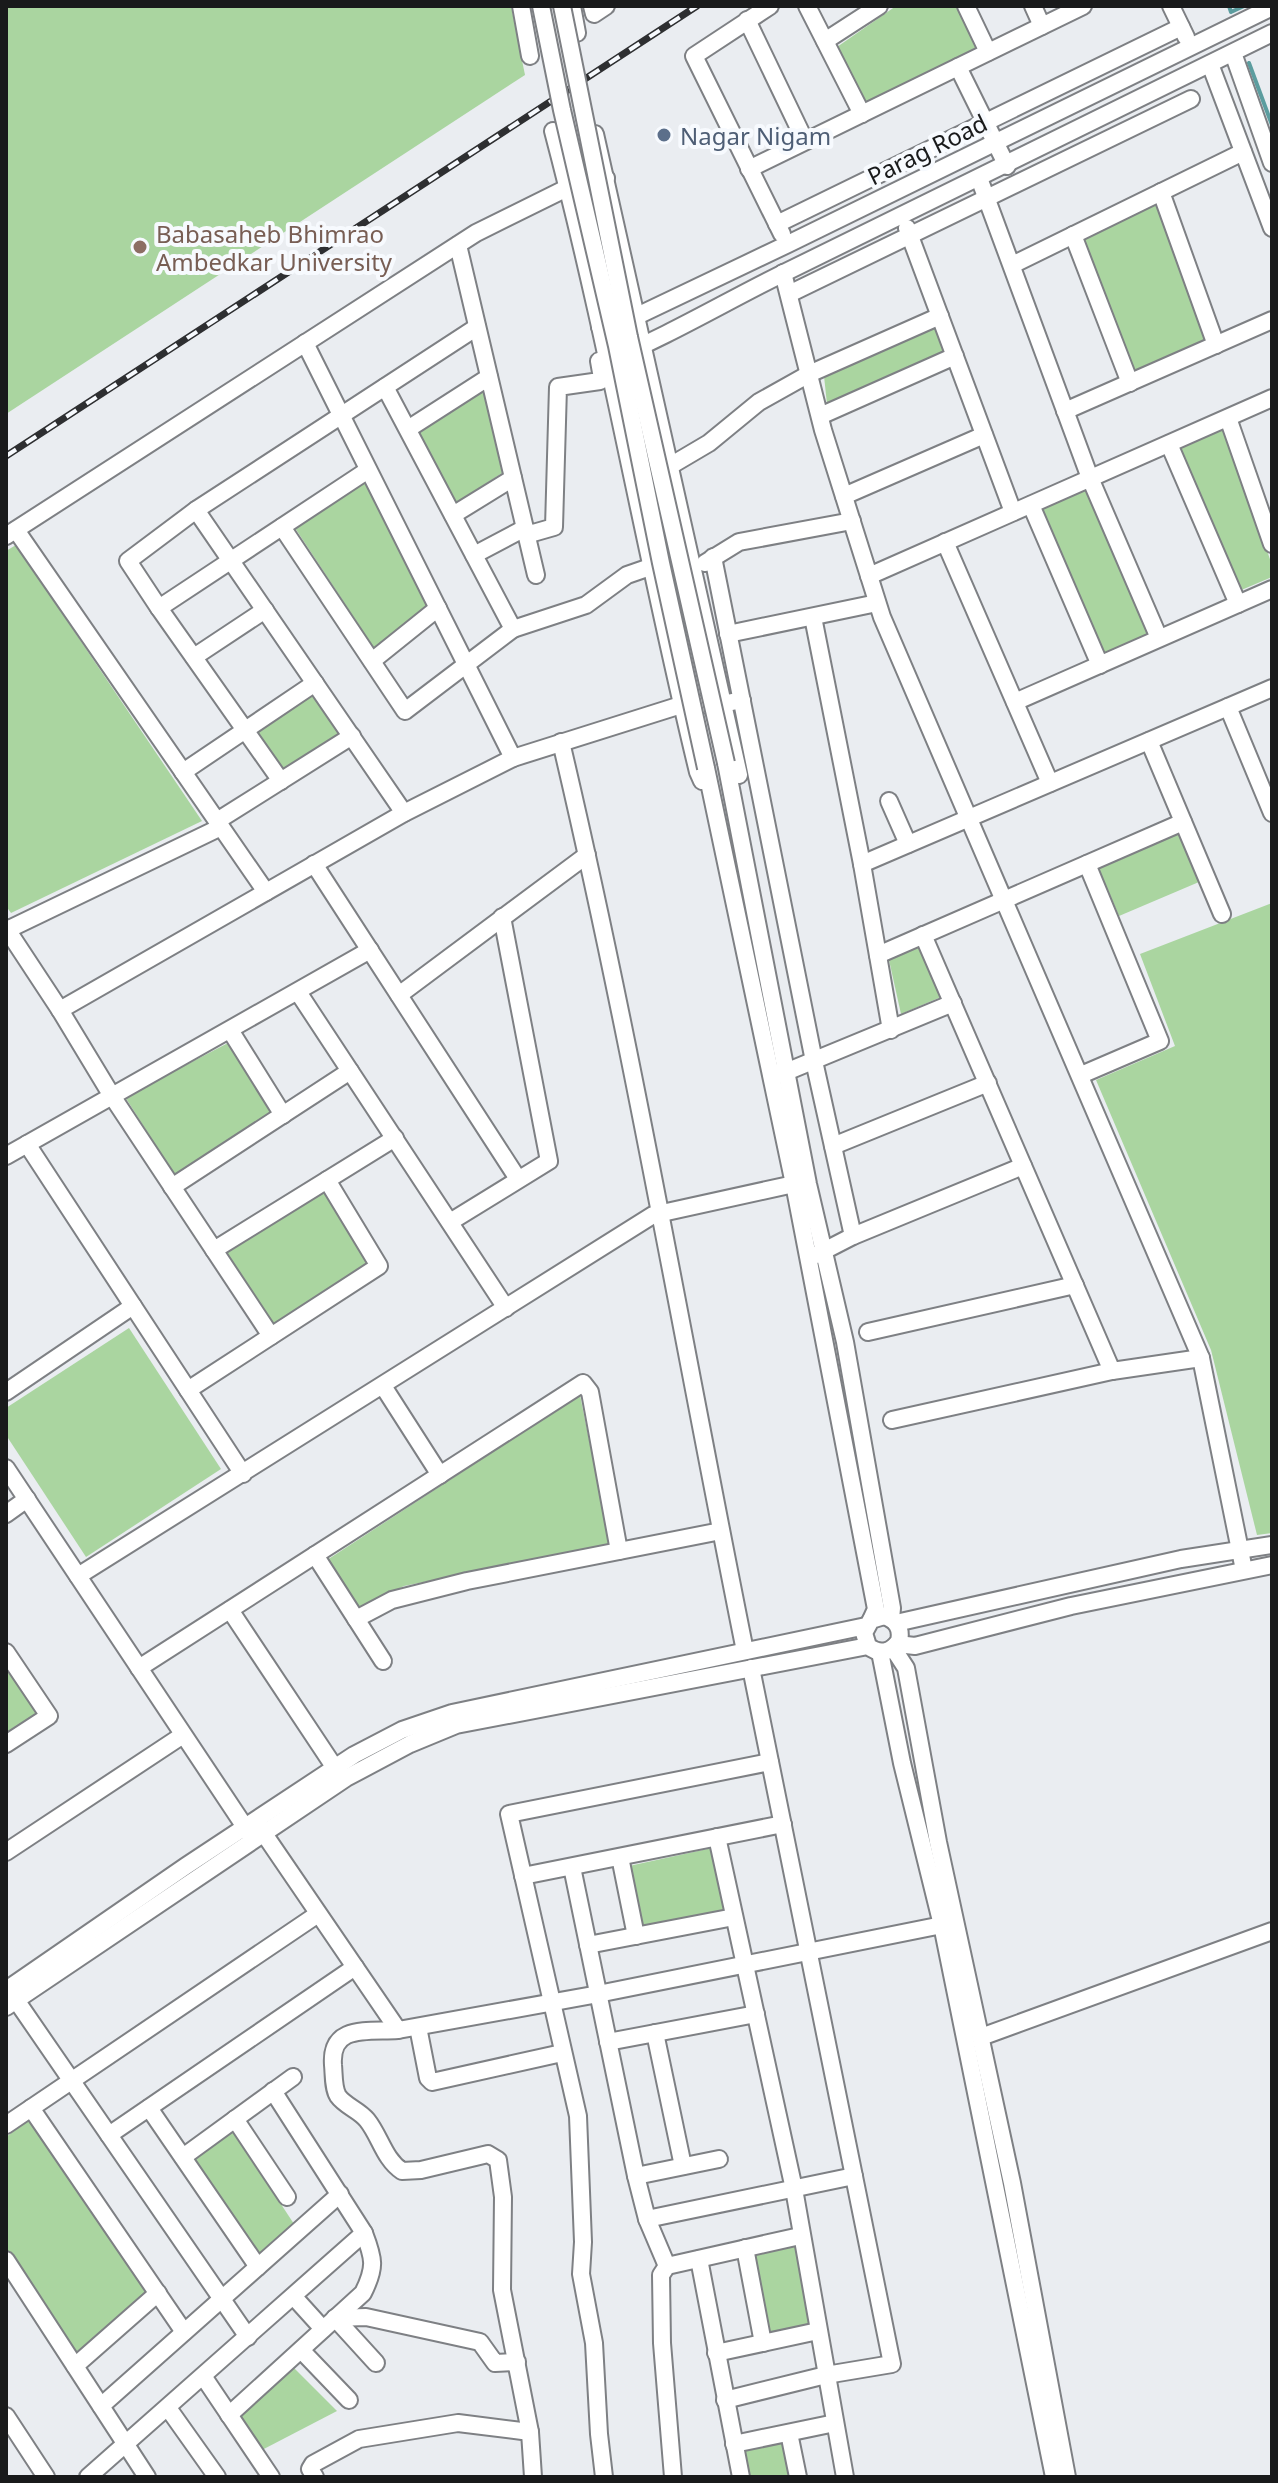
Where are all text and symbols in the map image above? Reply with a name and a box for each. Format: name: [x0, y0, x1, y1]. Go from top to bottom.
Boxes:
street label: Parag Road: [862, 106, 992, 192]
place label: Nagar Nigam: [680, 119, 831, 152]
marker: Nagar Nigam: [655, 126, 673, 144]
place label: Babasaheb Bhimrao Ambedkar University: [156, 217, 393, 278]
marker: Babasaheb Bhimrao Ambedkar University: [131, 238, 149, 256]

